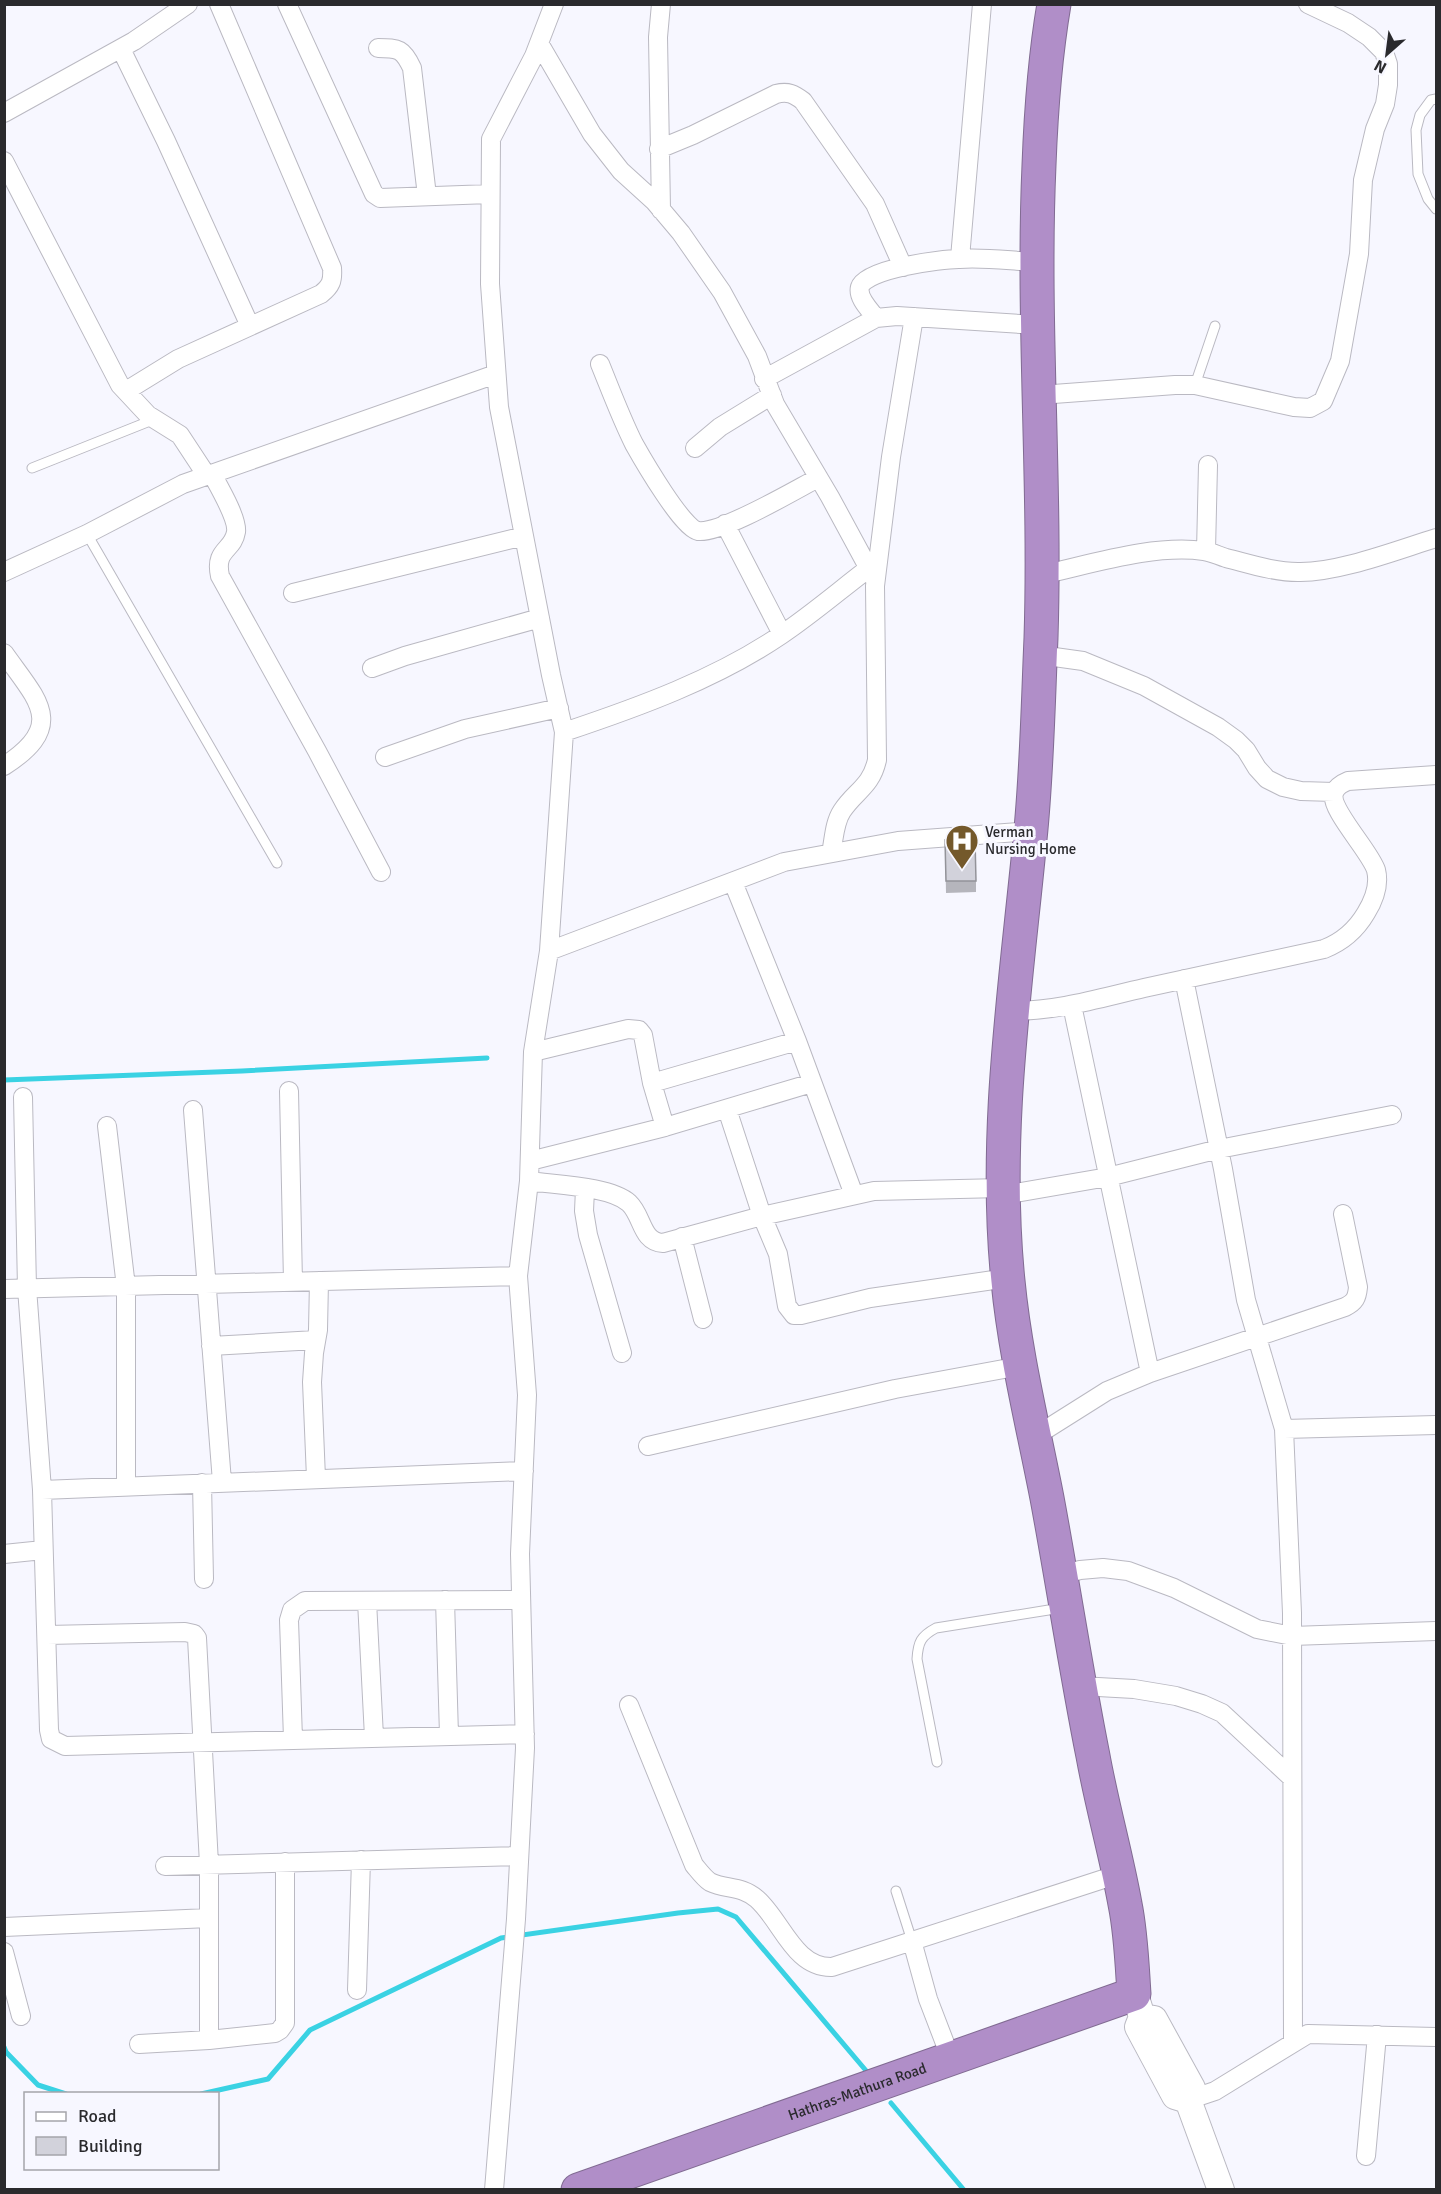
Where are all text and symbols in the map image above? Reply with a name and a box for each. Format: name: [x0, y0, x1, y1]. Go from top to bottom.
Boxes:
north arrow: [1357, 24, 1417, 84]
text: N: [1371, 55, 1390, 78]
hospital icon: Verman Nursing Home: [944, 823, 980, 870]
place label: Verman Nursing Home: [985, 823, 1076, 858]
street label: Hathras-Mathura Road: [786, 2059, 929, 2124]
legend: [24, 2092, 219, 2170]
text: Road: [78, 2105, 117, 2127]
text: Building: [78, 2135, 142, 2157]

